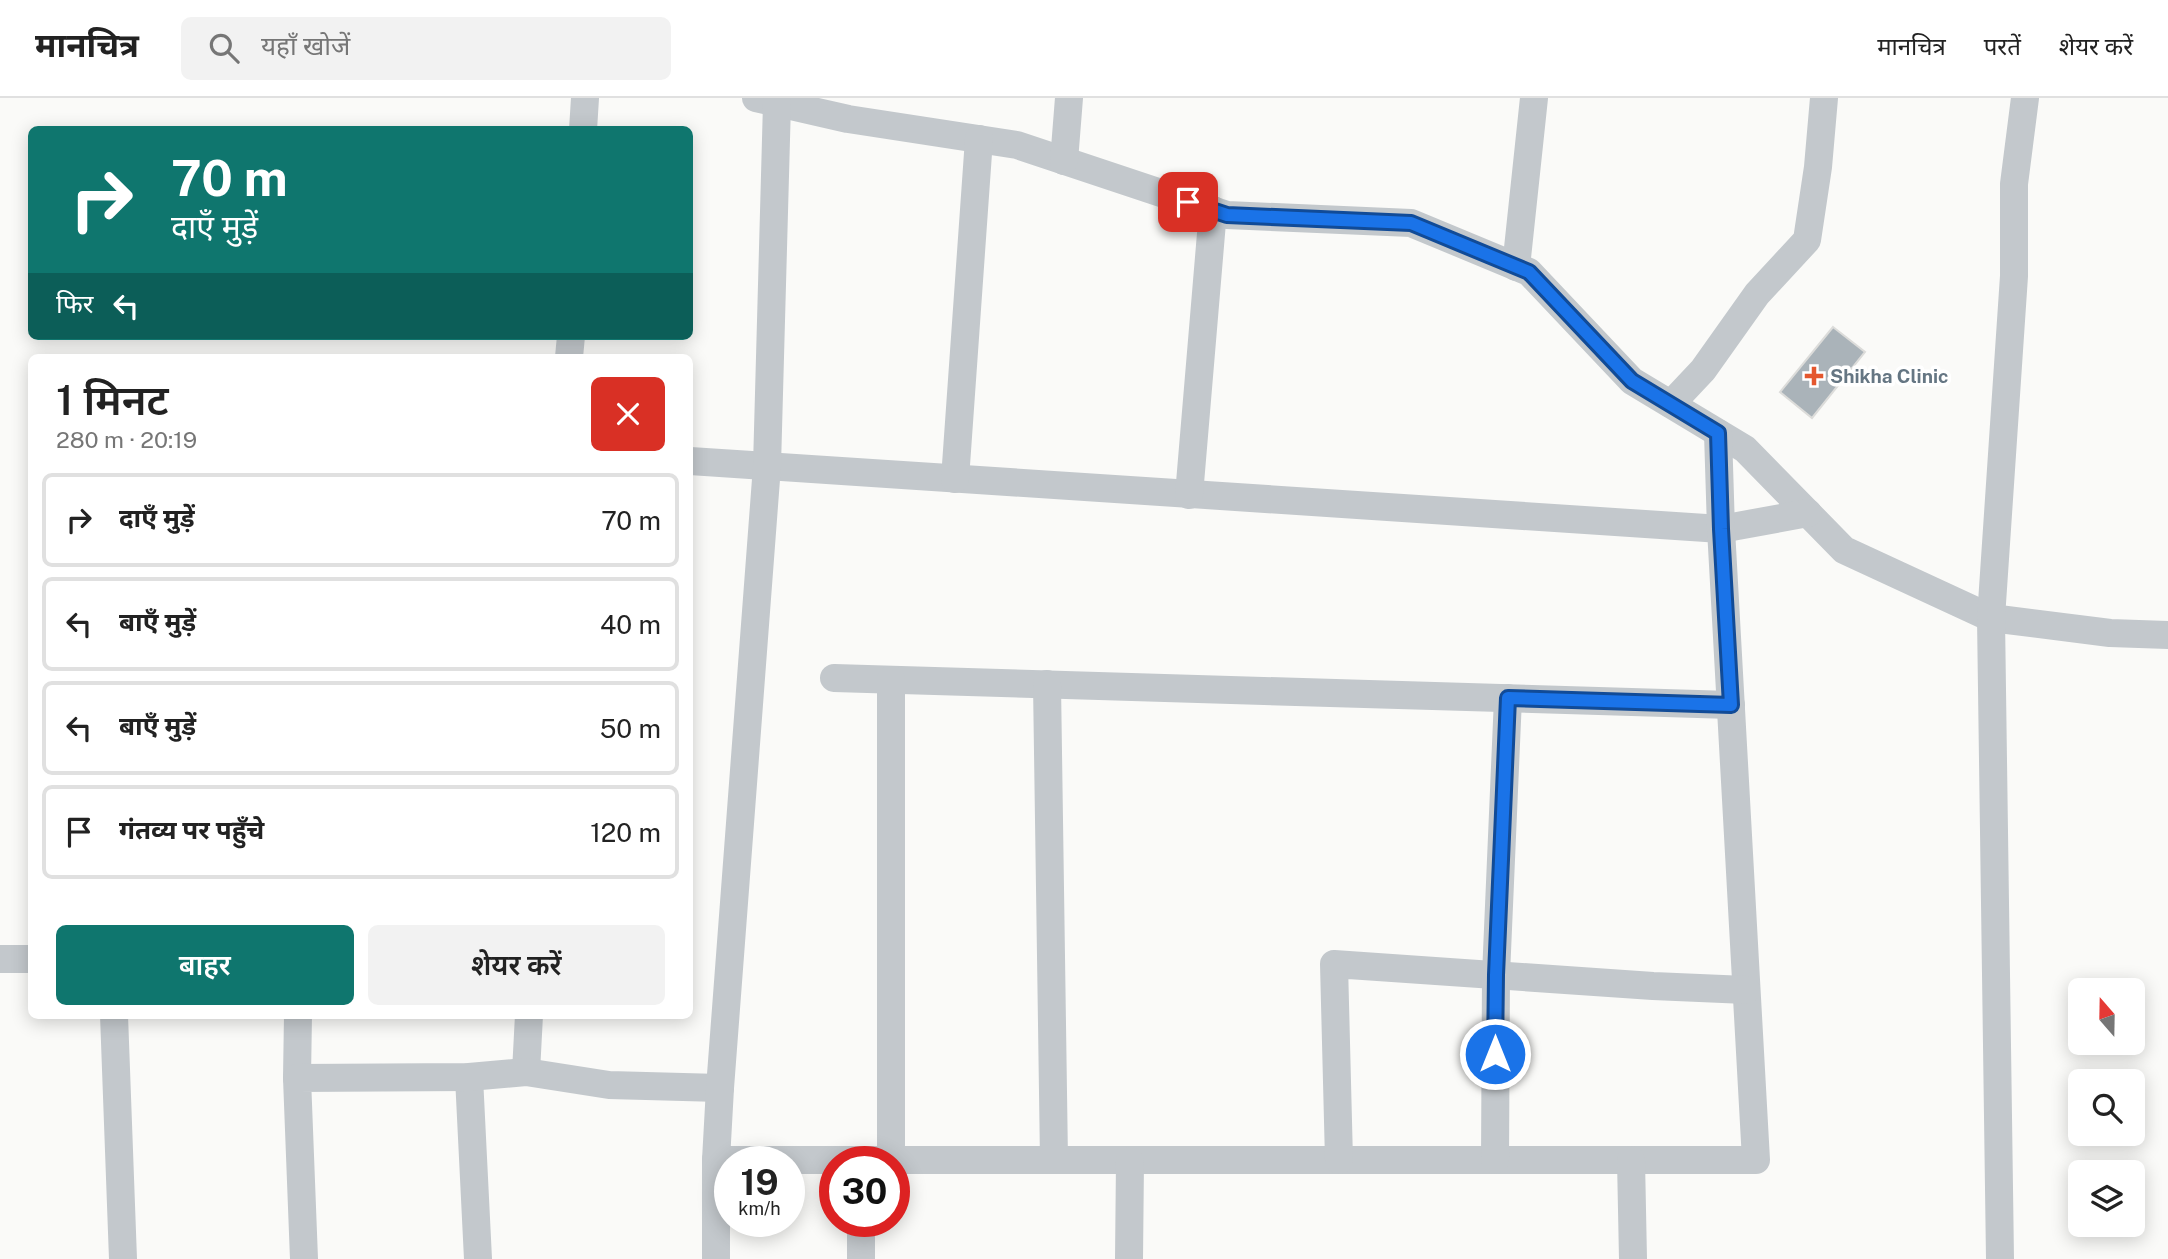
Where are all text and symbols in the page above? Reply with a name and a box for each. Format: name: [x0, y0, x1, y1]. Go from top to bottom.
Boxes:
search box: [181, 17, 671, 80]
text: मानचित्र: [35, 26, 139, 64]
icon: search: [205, 29, 243, 67]
text: यहाँ खोजें: [261, 30, 350, 61]
text: मानचित्र: [1877, 32, 1946, 60]
text: परतें: [1984, 32, 2021, 60]
text: शेयर करें: [2059, 32, 2133, 60]
text: 70 m: [171, 149, 288, 207]
icon: right: [56, 154, 147, 245]
pin: [1158, 172, 1218, 232]
icon: arrive: [1169, 183, 1207, 221]
text: दाएँ मुड़ें: [171, 208, 258, 245]
icon: left: [107, 287, 145, 325]
text: फिर: [56, 288, 93, 319]
place label: Shikha Clinic: [1830, 365, 1948, 387]
marker: Shikha Clinic: [1804, 366, 1824, 386]
text: 1 मिनट: [56, 375, 169, 424]
button: close: [591, 377, 665, 451]
text: 280 m · 20:19: [56, 426, 197, 453]
icon: right: [60, 501, 98, 539]
text: दाएँ मुड़ें: [119, 502, 195, 533]
text: 70 m: [601, 505, 661, 536]
icon: left: [60, 605, 98, 643]
text: बाएँ मुड़ें: [119, 606, 196, 637]
text: 40 m: [600, 609, 661, 640]
icon: left: [60, 709, 98, 747]
text: बाएँ मुड़ें: [119, 710, 196, 741]
text: 50 m: [600, 713, 661, 744]
icon: arrive: [60, 813, 98, 851]
text: गंतव्य पर पहुँचे: [119, 814, 264, 845]
text: 120 m: [590, 817, 661, 848]
button: बाहर: [56, 925, 354, 1005]
button: शेयर करें: [368, 925, 665, 1005]
north arrow: [2068, 978, 2146, 1055]
map controls: [2068, 978, 2145, 1237]
position arrow: [1458, 1017, 1532, 1091]
button: search: [2068, 1069, 2145, 1146]
speed limit sign: 30: [819, 1146, 910, 1237]
button: layers: [2068, 1160, 2145, 1237]
text: 19: [740, 1162, 779, 1203]
text: km/h: [738, 1198, 781, 1219]

